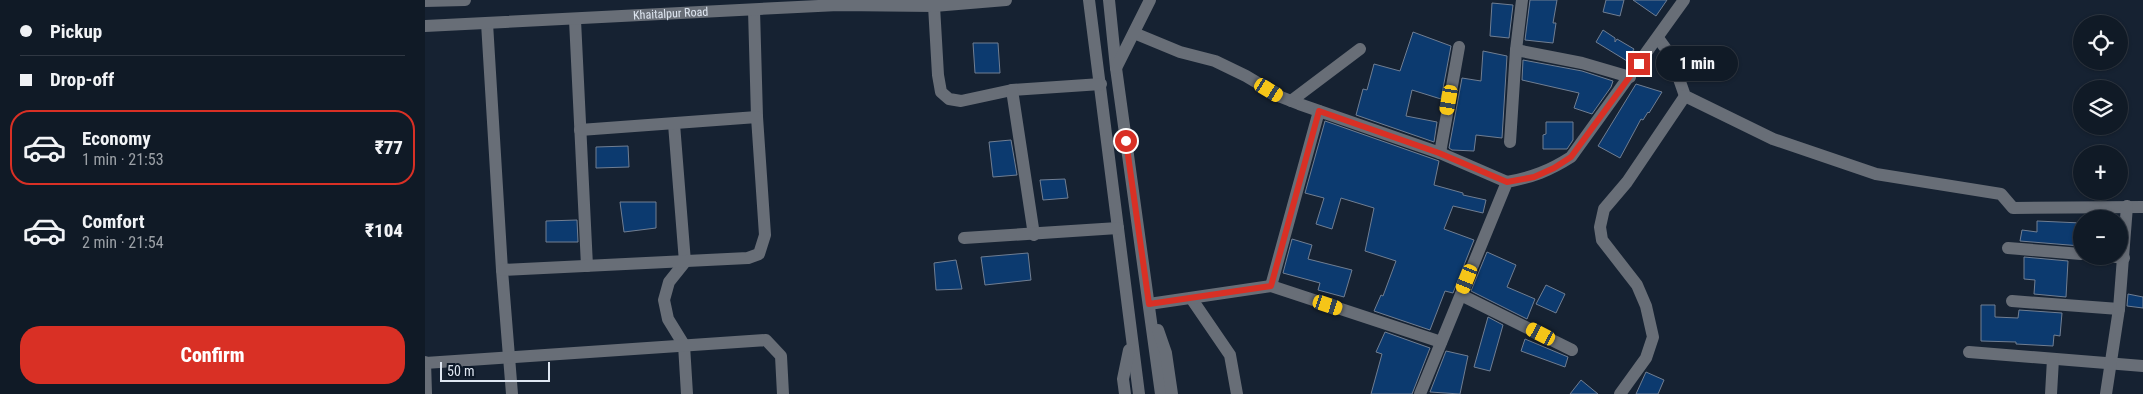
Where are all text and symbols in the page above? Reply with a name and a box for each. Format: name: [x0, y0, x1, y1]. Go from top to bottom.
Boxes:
street label: Khaitalpur Road: [633, 5, 709, 22]
map controls: [2073, 15, 2128, 265]
button: locate: [2073, 15, 2128, 70]
text: Pickup: [50, 20, 102, 43]
callout: 1 min: [1657, 46, 1739, 82]
route end: [1628, 53, 1650, 75]
text: 1 min: [1679, 54, 1715, 73]
text: Drop-off: [50, 68, 114, 91]
car: [1252, 76, 1285, 104]
button: layers: [2073, 80, 2128, 135]
car: [1439, 84, 1458, 116]
icon: car: [22, 125, 67, 170]
text: Economy: [82, 127, 151, 150]
route start: [1115, 130, 1137, 152]
text: ₹77: [375, 136, 403, 159]
button: +: [2073, 145, 2128, 200]
text: 1 min · 21:53: [82, 150, 164, 169]
icon: car: [22, 208, 67, 253]
text: Comfort: [82, 210, 145, 233]
button: −: [2073, 210, 2128, 265]
text: ₹104: [365, 219, 403, 242]
text: 2 min · 21:54: [82, 233, 164, 252]
car: [1454, 262, 1479, 296]
car: [1311, 293, 1344, 317]
car: [1524, 321, 1557, 347]
button: Confirm: [20, 326, 405, 384]
scale bar: [440, 359, 550, 382]
text: 50 m: [447, 363, 475, 379]

